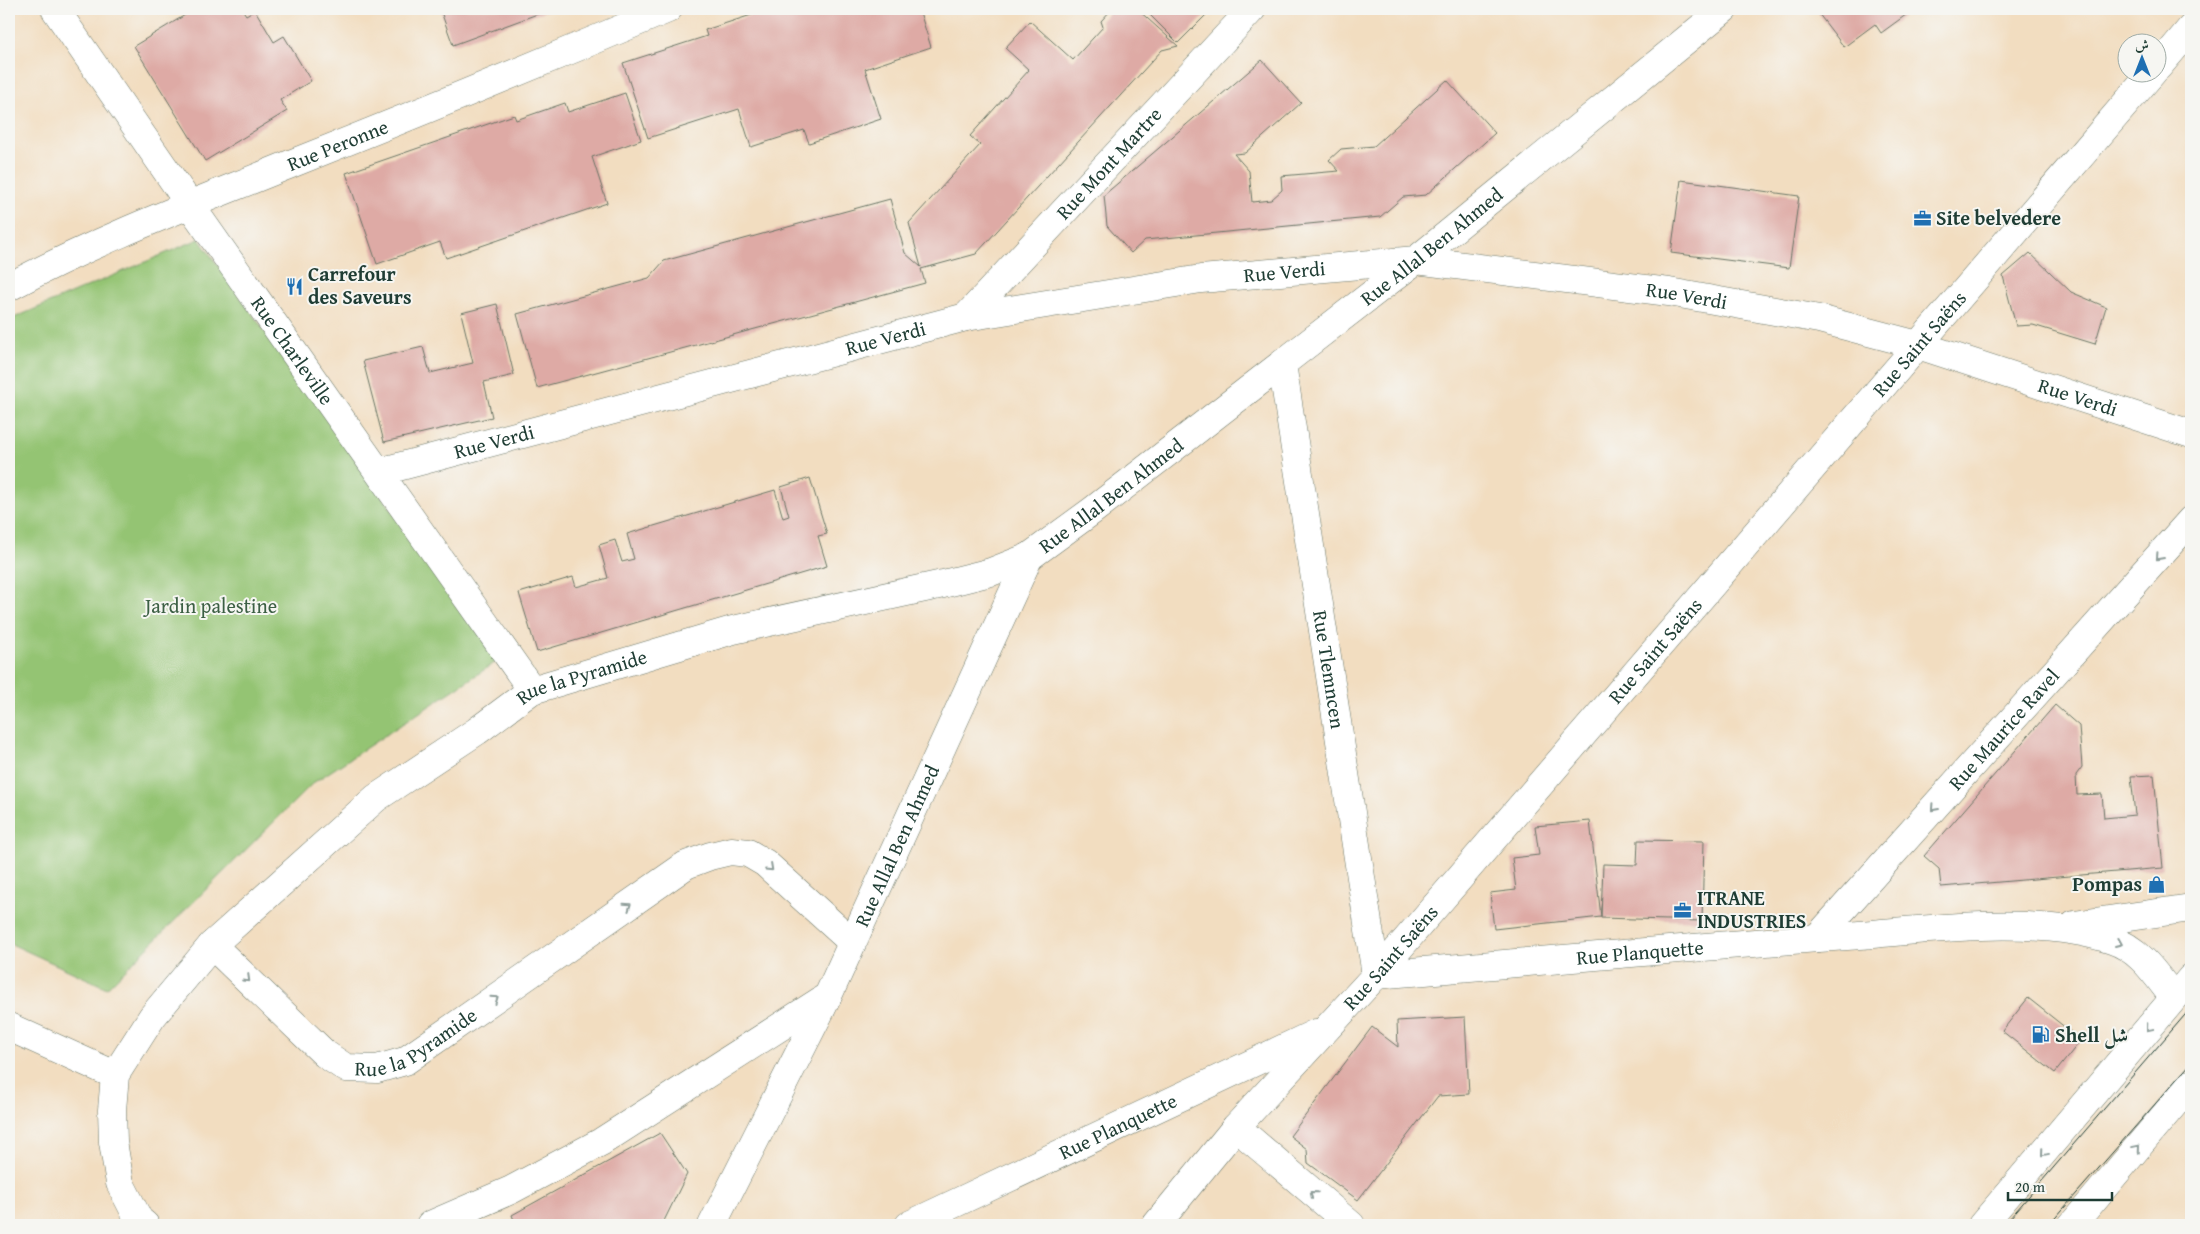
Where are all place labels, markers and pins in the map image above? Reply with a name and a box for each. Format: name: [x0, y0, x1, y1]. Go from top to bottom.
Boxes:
place label: Site belvedere: [1936, 203, 2061, 232]
office icon: Site belvedere: [1912, 208, 1932, 228]
place label: Carrefour des Saveurs: [308, 259, 412, 311]
restaurant icon: Carrefour des Saveurs: [284, 276, 304, 296]
place label: Pompas: [2072, 869, 2142, 898]
shop icon: Pompas: [2146, 874, 2166, 894]
place label: ITRANE INDUSTRIES: [1697, 883, 1806, 935]
office icon: ITRANE INDUSTRIES: [1673, 900, 1693, 920]
place label: Shell شل: [2055, 1020, 2128, 1049]
fuel station icon: Shell شل: [2031, 1025, 2051, 1045]

